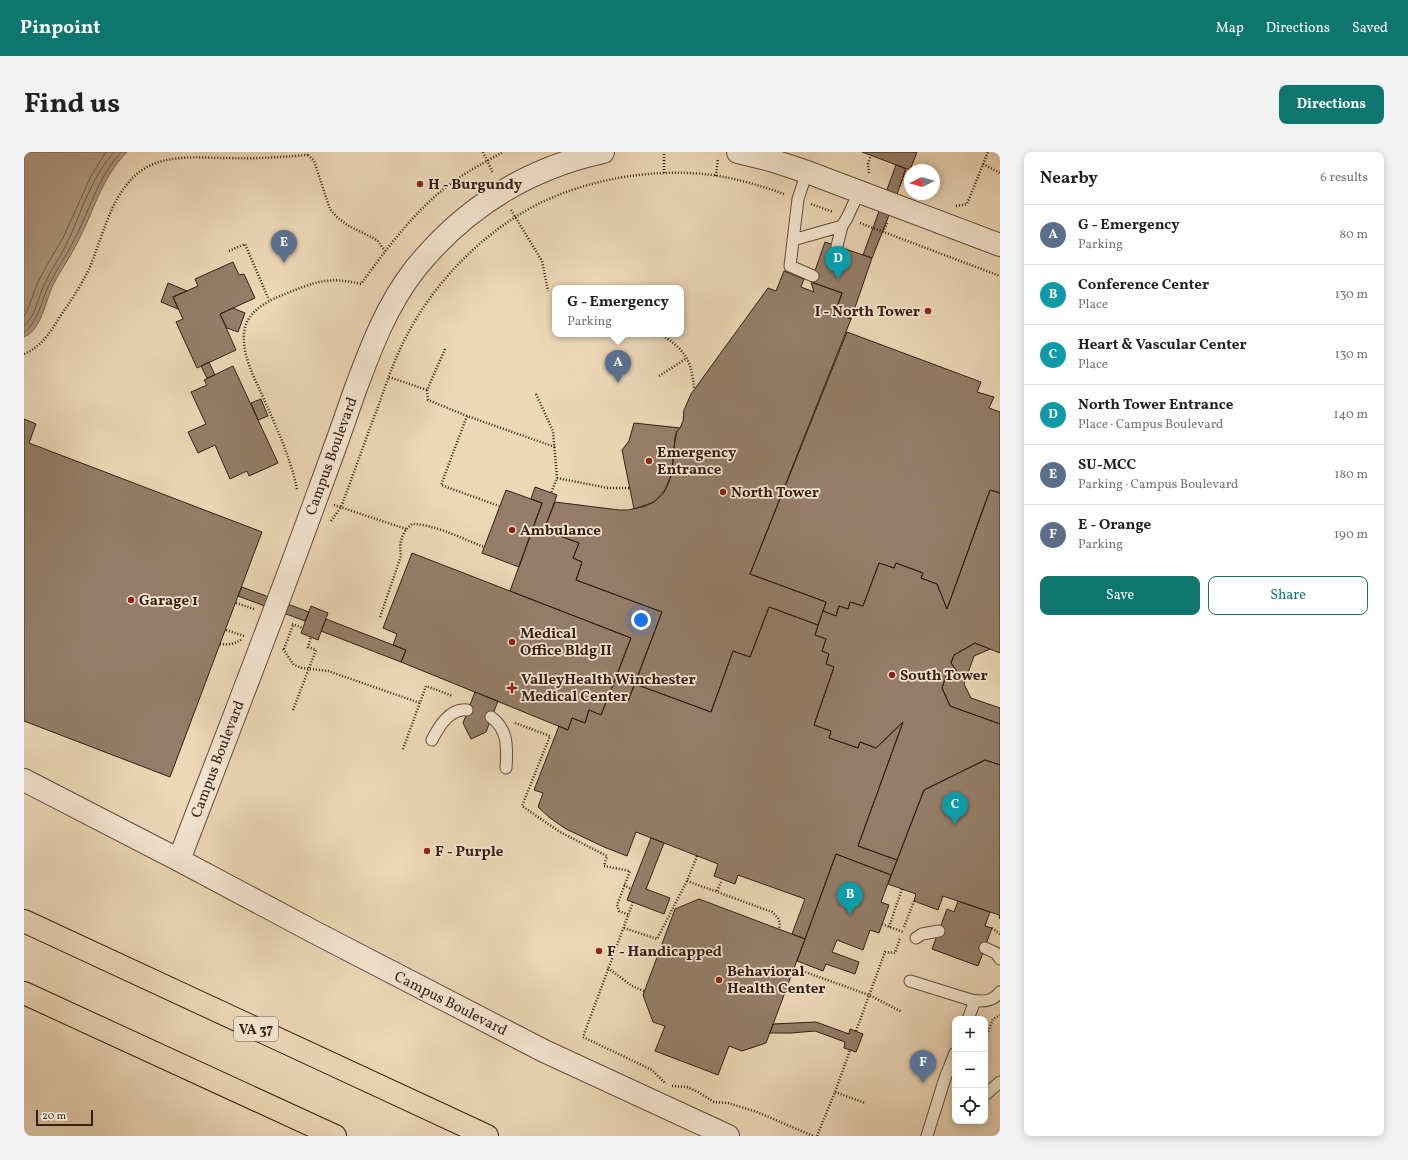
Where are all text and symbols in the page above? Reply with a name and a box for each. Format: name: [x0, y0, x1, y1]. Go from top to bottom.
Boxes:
text: Pinpoint: [20, 15, 100, 41]
text: Map: [1216, 19, 1244, 38]
text: Directions: [1266, 19, 1330, 38]
text: Saved: [1352, 19, 1388, 38]
text: Find us: [24, 85, 120, 124]
button: Directions: [1279, 85, 1384, 124]
north arrow: [904, 164, 940, 200]
text: Nearby: [1040, 167, 1098, 190]
text: 6 results: [1320, 169, 1368, 187]
place label: H - Burgundy: [428, 175, 523, 196]
marker: H - Burgundy: [415, 179, 425, 189]
text: G - Emergency: [1078, 215, 1180, 236]
text: A: [1048, 226, 1058, 244]
text: 80 m: [1339, 226, 1368, 244]
pin: E: [271, 230, 297, 263]
text: Parking: [1078, 236, 1123, 254]
pin: D: [825, 246, 851, 279]
text: Conference Center: [1078, 275, 1209, 296]
popup: [552, 285, 684, 337]
text: B: [1049, 286, 1057, 304]
text: 130 m: [1335, 286, 1368, 304]
text: G - Emergency: [567, 292, 669, 313]
text: Place: [1078, 296, 1108, 314]
place label: I - North Tower: [815, 302, 920, 323]
marker: I - North Tower: [923, 306, 933, 316]
text: Parking: [567, 313, 612, 331]
text: Heart & Vascular Center: [1078, 335, 1247, 356]
text: C: [1049, 346, 1057, 364]
text: 130 m: [1335, 346, 1368, 364]
pin: A: [605, 350, 631, 383]
text: Place: [1078, 356, 1108, 374]
street label: Campus Boulevard: [301, 394, 364, 519]
text: North Tower Entrance: [1078, 395, 1233, 416]
text: D: [1048, 406, 1058, 424]
text: 140 m: [1334, 406, 1368, 424]
text: Place · Campus Boulevard: [1078, 416, 1223, 434]
place label: Emergency Entrance: [657, 443, 737, 481]
text: SU-MCC: [1078, 455, 1136, 476]
marker: Emergency Entrance: [644, 456, 654, 466]
text: E: [1049, 466, 1057, 484]
text: 180 m: [1334, 466, 1368, 484]
text: Parking · Campus Boulevard: [1078, 476, 1238, 494]
place label: North Tower: [731, 483, 819, 504]
marker: North Tower: [718, 487, 728, 497]
text: E - Orange: [1078, 515, 1151, 536]
place label: Ambulance: [520, 521, 601, 542]
marker: Ambulance: [507, 525, 517, 535]
text: F: [1049, 526, 1057, 544]
text: 190 m: [1334, 526, 1368, 544]
text: Parking: [1078, 536, 1123, 554]
button: Save: [1040, 576, 1200, 615]
button: Share: [1208, 576, 1368, 615]
place label: Garage 1: [139, 591, 198, 612]
marker: Garage 1: [126, 595, 136, 605]
your location: [631, 610, 651, 630]
place label: Medical Office Bldg II: [520, 624, 612, 662]
marker: Medical Office Bldg II: [507, 637, 517, 647]
place label: South Tower: [900, 666, 988, 687]
place label: ValleyHealth Winchester Medical Center: [521, 670, 696, 708]
marker: South Tower: [887, 670, 897, 680]
marker: ValleyHealth Winchester Medical Center: [506, 682, 518, 694]
street label: Campus Boulevard: [186, 698, 250, 821]
pin: C: [942, 792, 968, 825]
place label: F - Purple: [435, 842, 504, 863]
marker: F - Purple: [422, 846, 432, 856]
pin: B: [837, 882, 863, 915]
place label: F - Handicapped: [607, 942, 722, 963]
marker: F - Handicapped: [594, 946, 604, 956]
place label: Behavioral Health Center: [727, 962, 826, 1000]
street label: Campus Boulevard: [390, 967, 511, 1042]
marker: Behavioral Health Center: [714, 975, 724, 985]
map controls: [952, 1016, 988, 1124]
button: +: [952, 1016, 988, 1052]
road number: VA 37: [234, 1017, 278, 1041]
pin: F: [910, 1050, 936, 1083]
button: −: [952, 1052, 988, 1088]
button: locate: [952, 1088, 988, 1124]
scale bar: [36, 1108, 93, 1127]
text: 20 m: [42, 1109, 66, 1124]

